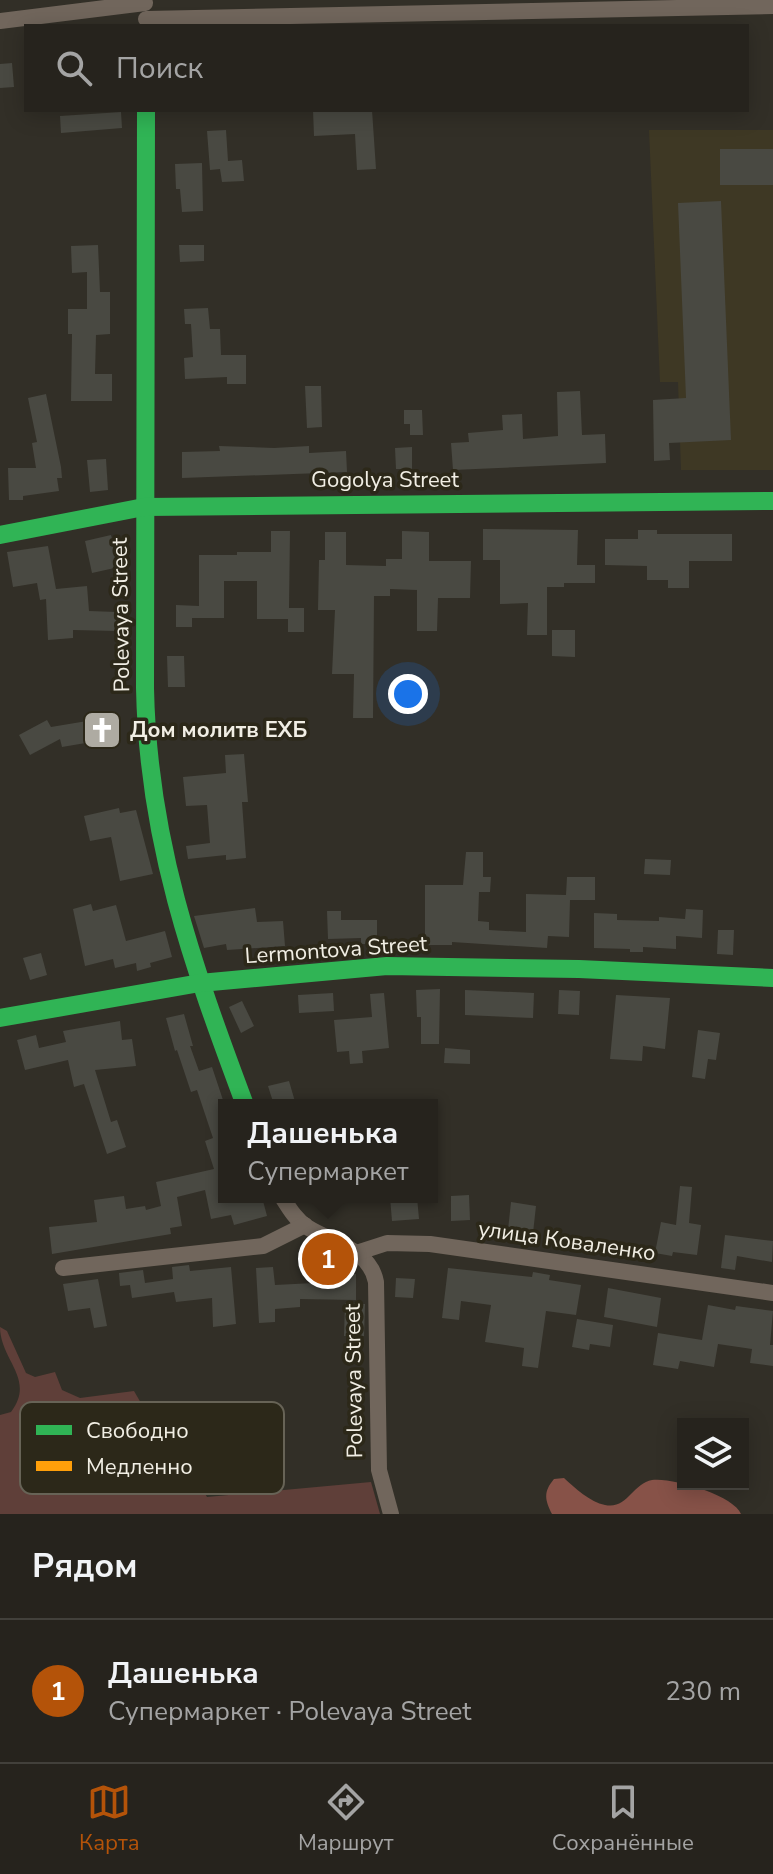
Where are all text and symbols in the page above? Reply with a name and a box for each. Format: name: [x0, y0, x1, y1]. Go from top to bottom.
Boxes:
search box: [24, 24, 749, 112]
icon: search: [52, 46, 96, 90]
text: Поиск: [116, 48, 203, 89]
street label: Gogolya Street: [311, 465, 459, 495]
street label: Polevaya Street: [105, 537, 137, 693]
your location: [388, 674, 428, 714]
church icon: Дом молитв ЕХБ: [81, 709, 123, 751]
place label: Дом молитв ЕХБ: [130, 715, 307, 745]
street label: Lermontova Street: [244, 929, 429, 971]
popup: [218, 1099, 438, 1203]
text: Дашенька: [247, 1113, 398, 1154]
text: Супермаркет: [247, 1154, 409, 1189]
street label: улица Коваленко: [476, 1214, 658, 1268]
pin: 1: [302, 1229, 354, 1289]
street label: Polevaya Street: [338, 1303, 370, 1459]
legend: [20, 1402, 284, 1494]
text: Свободно: [86, 1416, 189, 1446]
map controls: [677, 1418, 749, 1490]
button: layers: [677, 1418, 749, 1490]
text: Медленно: [86, 1452, 193, 1482]
text: Рядом: [32, 1543, 138, 1589]
text: Дашенька: [108, 1653, 259, 1694]
text: 1: [50, 1674, 66, 1709]
text: 230 m: [665, 1674, 741, 1709]
text: Супермаркет · Polevaya Street: [108, 1694, 471, 1729]
tab: Карта: [79, 1780, 140, 1858]
tab: Маршрут: [298, 1780, 394, 1858]
tab: Сохранённые: [552, 1780, 694, 1858]

